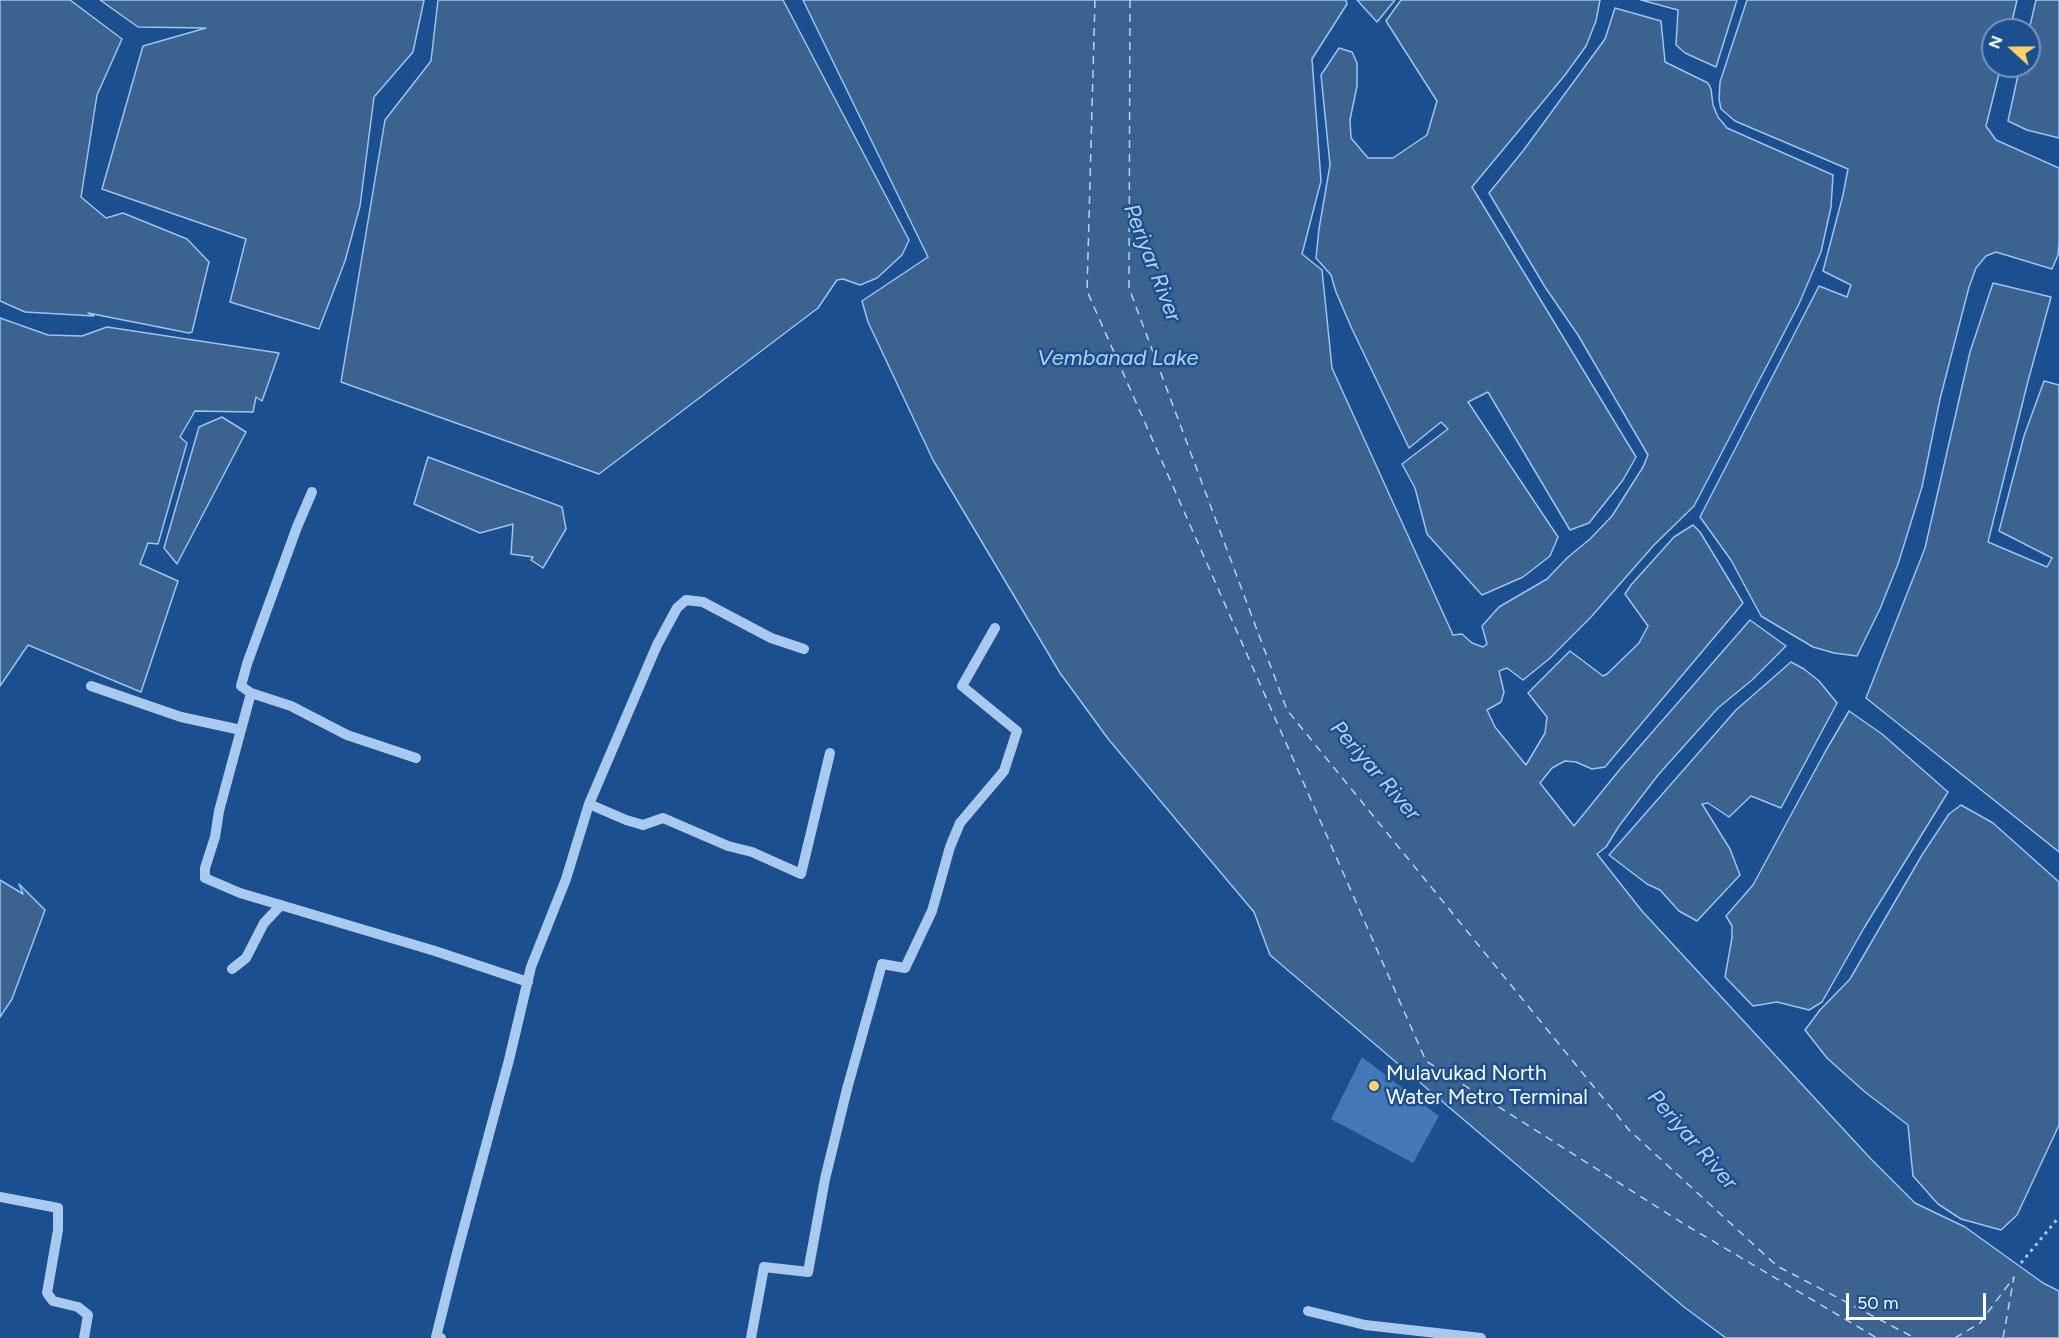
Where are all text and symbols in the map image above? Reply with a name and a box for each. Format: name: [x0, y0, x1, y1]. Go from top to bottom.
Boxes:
north arrow: [1981, 18, 2041, 78]
text: N: [1985, 33, 2007, 51]
water label: Periyar River: [1117, 200, 1187, 326]
water label: Vembanad Lake: [1037, 346, 1199, 372]
water label: Periyar River: [1324, 716, 1426, 826]
place label: Mulavukad North Water Metro Terminal: [1386, 1061, 1588, 1111]
marker: Mulavukad North Water Metro Terminal: [1367, 1079, 1381, 1093]
water label: Periyar River: [1641, 1085, 1743, 1195]
scale bar: [1849, 1281, 1988, 1319]
text: 50 m: [1857, 1292, 1899, 1314]

